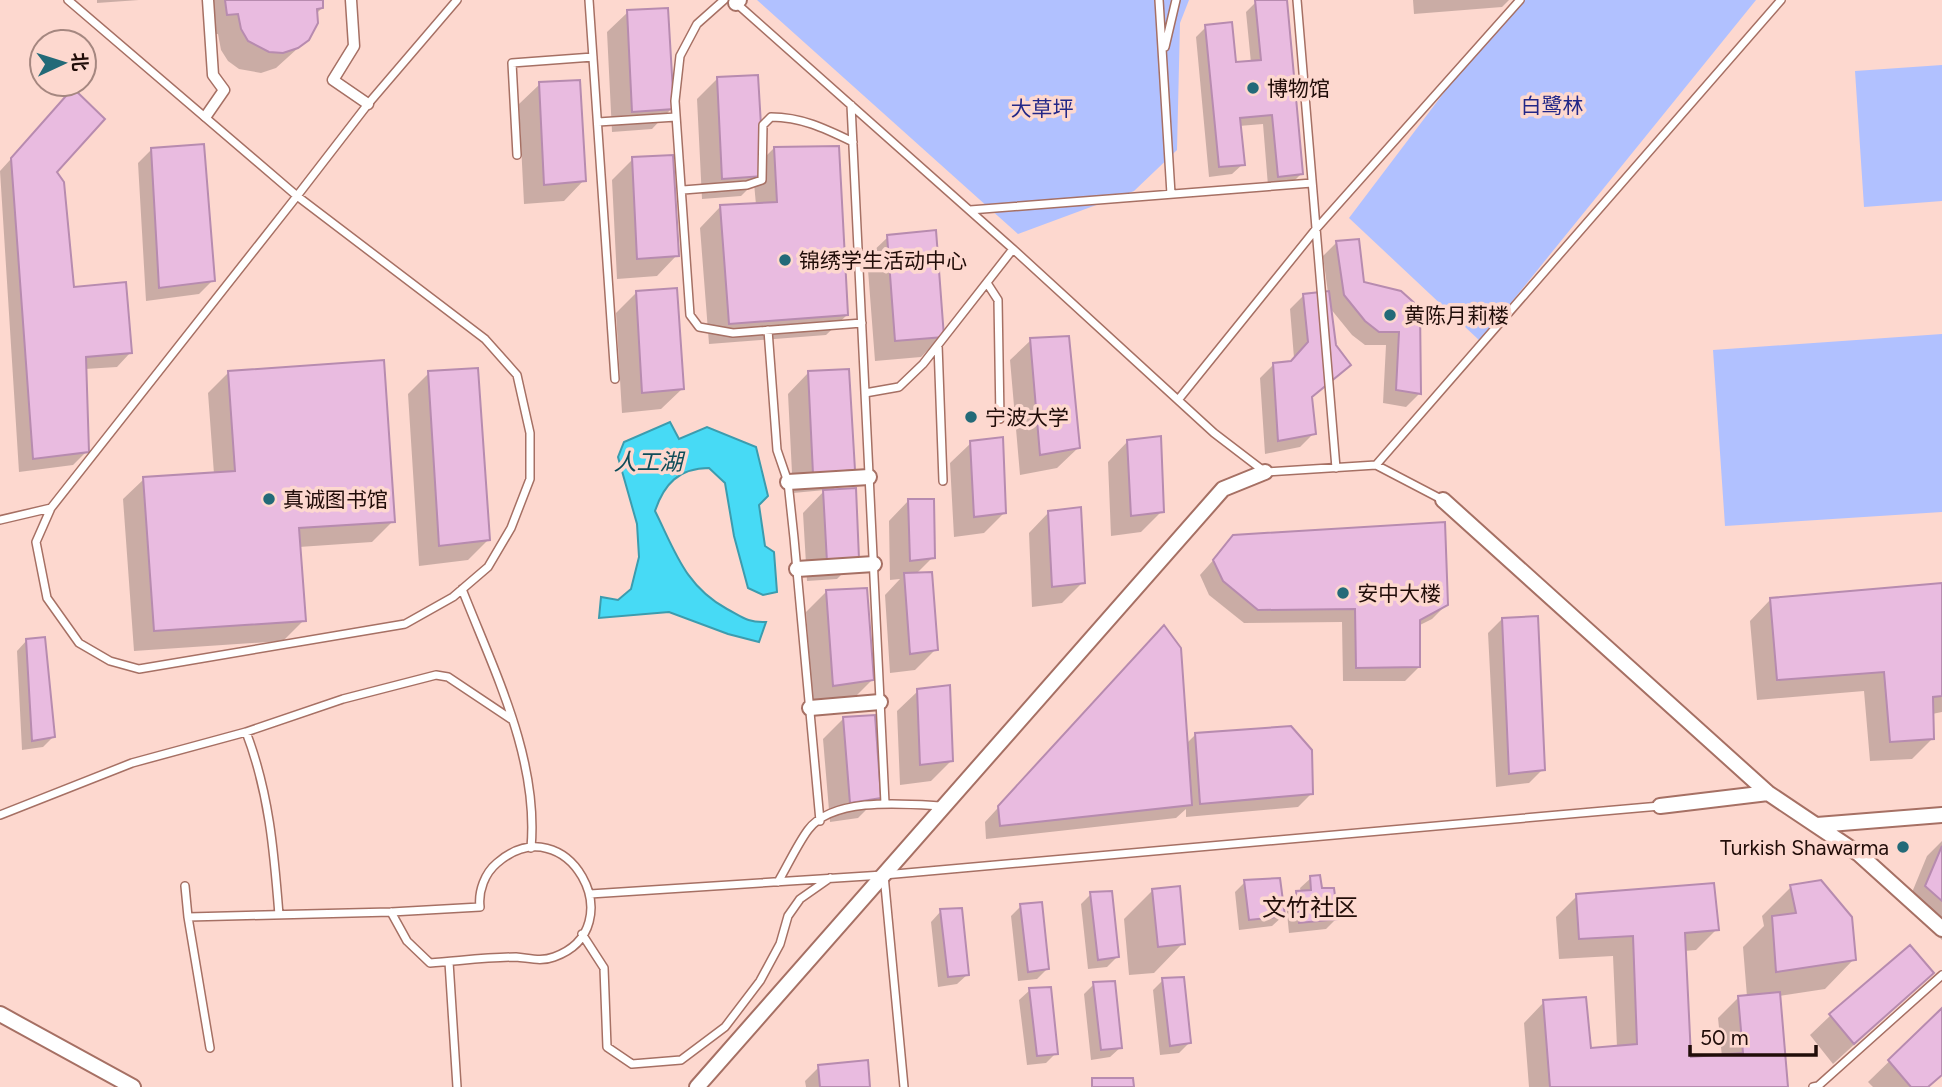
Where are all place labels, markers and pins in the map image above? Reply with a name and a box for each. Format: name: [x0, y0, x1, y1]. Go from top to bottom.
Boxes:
place label: 博物馆: [1267, 76, 1330, 101]
marker: 博物馆: [1245, 80, 1261, 96]
place label: 锦绣学生活动中心: [799, 248, 967, 273]
marker: 锦绣学生活动中心: [777, 252, 793, 268]
place label: 黄陈月莉楼: [1404, 303, 1509, 328]
marker: 黄陈月莉楼: [1382, 307, 1398, 323]
place label: 宁波大学: [985, 405, 1069, 430]
marker: 宁波大学: [963, 409, 979, 425]
place label: 真诚图书馆: [283, 487, 388, 512]
marker: 真诚图书馆: [261, 491, 277, 507]
place label: 安中大楼: [1357, 581, 1441, 606]
marker: 安中大楼: [1335, 585, 1351, 601]
place label: Turkish Shawarma: [1720, 835, 1889, 860]
marker: Turkish Shawarma: [1895, 839, 1911, 855]

